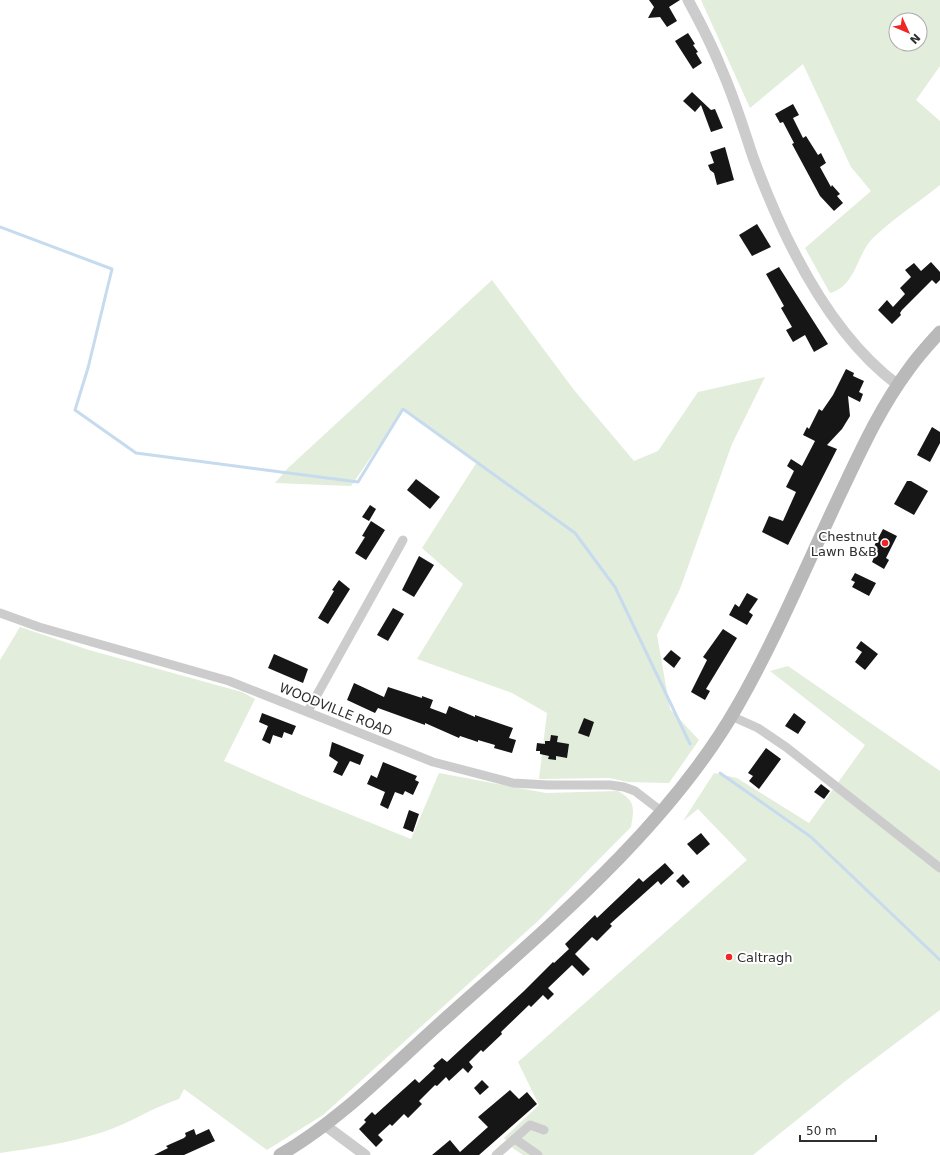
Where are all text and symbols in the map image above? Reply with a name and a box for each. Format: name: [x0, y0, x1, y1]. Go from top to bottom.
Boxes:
north arrow: [888, 12, 928, 52]
text: N: [907, 31, 923, 46]
place label: Chestnut Lawn B&B: [811, 529, 877, 559]
marker: Chestnut Lawn B&B: [880, 538, 890, 548]
street label: WOODVILLE ROAD: [277, 680, 395, 739]
place label: Caltragh: [737, 950, 793, 965]
marker: Caltragh: [724, 952, 734, 962]
scale bar: [800, 1117, 876, 1143]
text: 50 m: [806, 1124, 837, 1138]

